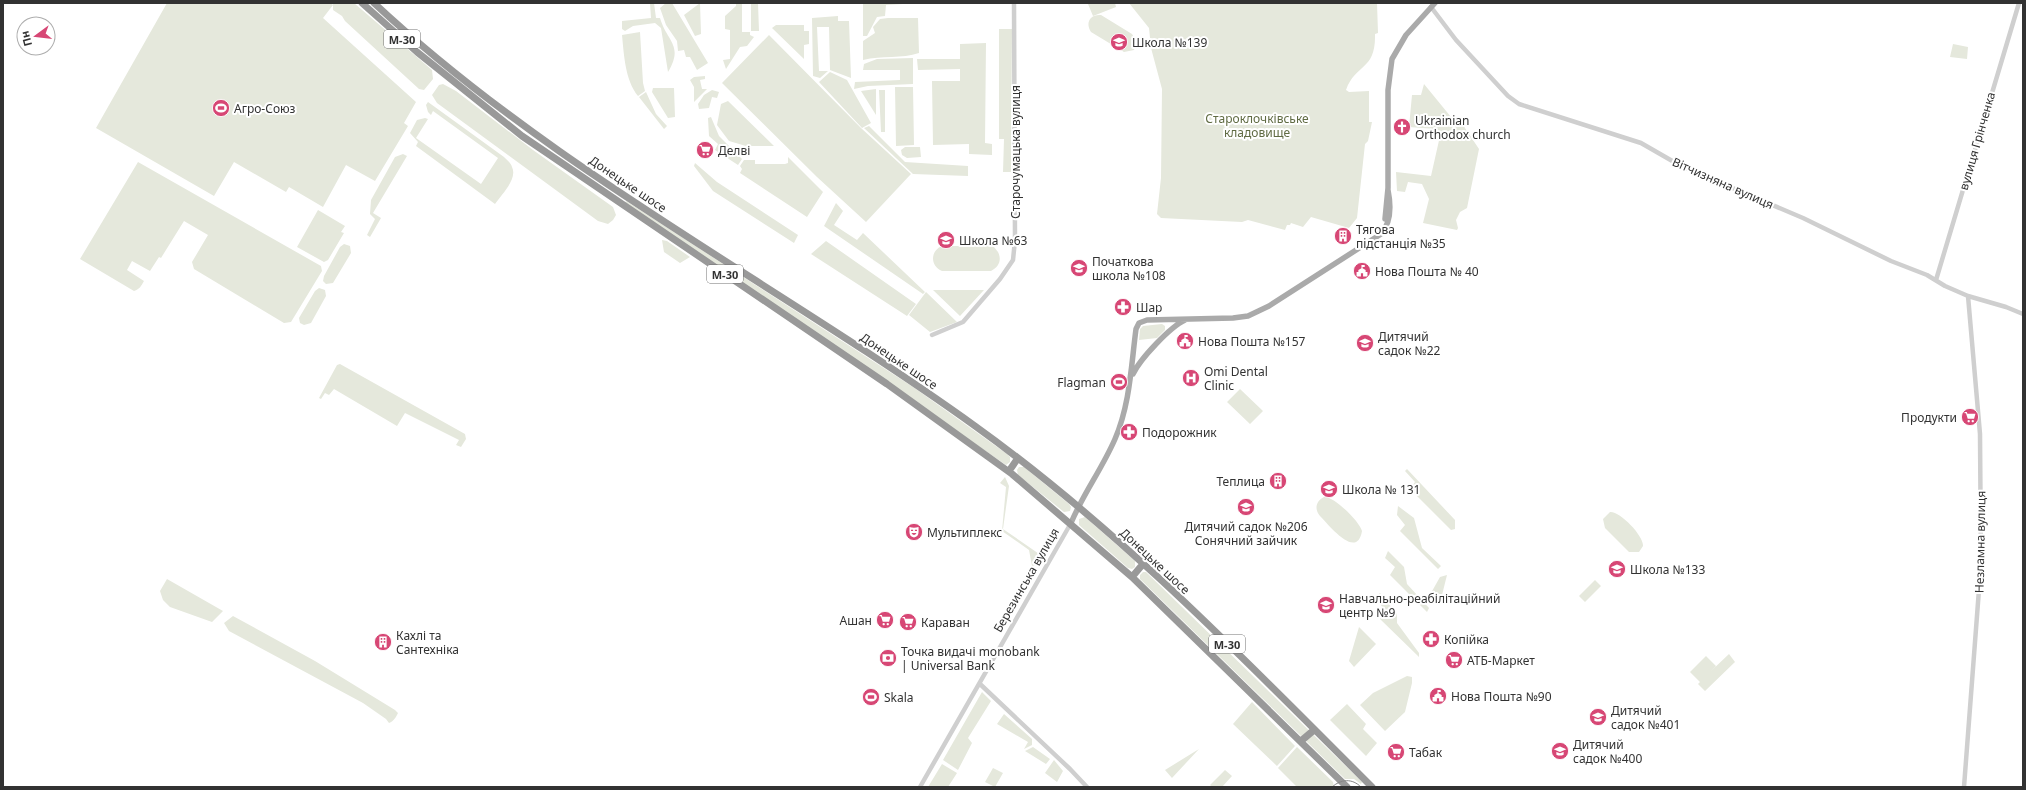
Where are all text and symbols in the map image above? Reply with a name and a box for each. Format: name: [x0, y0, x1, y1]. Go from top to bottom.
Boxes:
north arrow: [16, 16, 56, 56]
text: Пн: [17, 29, 35, 48]
road number: М-30: [384, 30, 420, 48]
school or university icon: Школа №139: [1109, 32, 1129, 52]
place label: Школа №139: [1132, 34, 1207, 51]
street label: Старочумацька вулиця: [1007, 85, 1024, 219]
street label: вулиця Грінченка: [1955, 90, 1999, 192]
sports icon: Агро-Союз: [211, 98, 231, 118]
place label: Агро-Союз: [234, 100, 296, 117]
park label: Староклочківське кладовище: [1205, 110, 1309, 141]
place label: Ukrainian Orthodox church: [1415, 112, 1511, 143]
church icon: Ukrainian Orthodox church: [1392, 117, 1412, 137]
supermarket icon: Делві: [695, 140, 715, 160]
place label: Делві: [718, 142, 750, 159]
street label: Донецьке шосе: [586, 152, 670, 216]
street label: Вітчизняна вулиця: [1670, 153, 1776, 213]
place label: Тягова пiдстанцiя №35: [1356, 221, 1446, 252]
building icon: Тягова пiдстанцiя №35: [1333, 226, 1353, 246]
school or university icon: Школа №63: [936, 230, 956, 250]
place label: Школа №63: [959, 232, 1028, 249]
place label: Початкова школа №108: [1092, 253, 1166, 284]
school or university icon: Початкова школа №108: [1069, 258, 1089, 278]
public building icon: Нова Пошта № 40: [1352, 261, 1372, 281]
place label: Нова Пошта № 40: [1375, 263, 1479, 280]
road number: М-30: [707, 265, 743, 283]
pharmacy icon: Шар: [1113, 297, 1133, 317]
place label: Шар: [1136, 299, 1162, 316]
place label: Дитячий садок №22: [1378, 328, 1441, 359]
street label: Донецьке шосе: [857, 329, 941, 393]
public building icon: Нова Пошта №157: [1175, 331, 1195, 351]
place label: Нова Пошта №157: [1198, 333, 1306, 350]
school or university icon: Дитячий садок №22: [1355, 333, 1375, 353]
place label: Omi Dental Clinic: [1204, 363, 1268, 394]
hospital icon: Omi Dental Clinic: [1181, 368, 1201, 388]
sports icon: Flagman: [1109, 372, 1129, 392]
place label: Flagman: [1057, 374, 1106, 391]
supermarket icon: Продукти: [1960, 407, 1980, 427]
place label: Продукти: [1901, 409, 1957, 426]
pharmacy icon: Подорожник: [1119, 422, 1139, 442]
place label: Подорожник: [1142, 424, 1217, 441]
building icon: Теплица: [1268, 471, 1288, 491]
place label: Теплица: [1216, 473, 1265, 490]
school or university icon: Школа № 131: [1319, 479, 1339, 499]
place label: Школа № 131: [1342, 481, 1420, 498]
street label: Незламна вулиця: [1971, 491, 1989, 593]
school or university icon: Дитячий садок №206 Сонячний зайчик: [1236, 497, 1256, 517]
place label: Дитячий садок №206 Сонячний зайчик: [1184, 518, 1308, 549]
theatre icon: Мультиплекс: [904, 522, 924, 542]
place label: Мультиплекс: [927, 524, 1002, 541]
street label: Донецьке шосе: [1116, 524, 1194, 598]
street label: Березинська вулиця: [989, 525, 1063, 635]
school or university icon: Школа №133: [1607, 559, 1627, 579]
place label: Школа №133: [1630, 561, 1705, 578]
place label: Навчально-реабілітаційний центр №9: [1339, 590, 1500, 621]
school or university icon: Навчально-реабілітаційний центр №9: [1316, 595, 1336, 615]
supermarket icon: Ашан: [875, 610, 895, 630]
place label: Ашан: [840, 612, 872, 629]
supermarket icon: Караван: [898, 612, 918, 632]
place label: Караван: [921, 614, 970, 631]
place label: Кахлі та Сантехніка: [396, 627, 459, 658]
pharmacy icon: Копійка: [1421, 629, 1441, 649]
place label: Копійка: [1444, 631, 1489, 648]
building icon: Кахлі та Сантехніка: [373, 632, 393, 652]
road number: М-30: [1209, 635, 1245, 653]
place label: Точка видачі monobank | Universal Bank: [901, 643, 1040, 674]
bank icon: Точка видачі monobank | Universal Bank: [878, 648, 898, 668]
supermarket icon: АТБ-Маркет: [1444, 650, 1464, 670]
place label: АТБ-Маркет: [1467, 652, 1535, 669]
public building icon: Нова Пошта №90: [1428, 686, 1448, 706]
sports icon: Skala: [861, 687, 881, 707]
place label: Нова Пошта №90: [1451, 688, 1552, 705]
place label: Skala: [884, 689, 914, 706]
place label: Дитячий садок №401: [1611, 702, 1680, 733]
school or university icon: Дитячий садок №401: [1588, 707, 1608, 727]
place label: Дитячий садок №400: [1573, 736, 1642, 767]
school or university icon: Дитячий садок №400: [1550, 741, 1570, 761]
supermarket icon: Табак: [1386, 742, 1406, 762]
place label: Табак: [1409, 744, 1443, 761]

